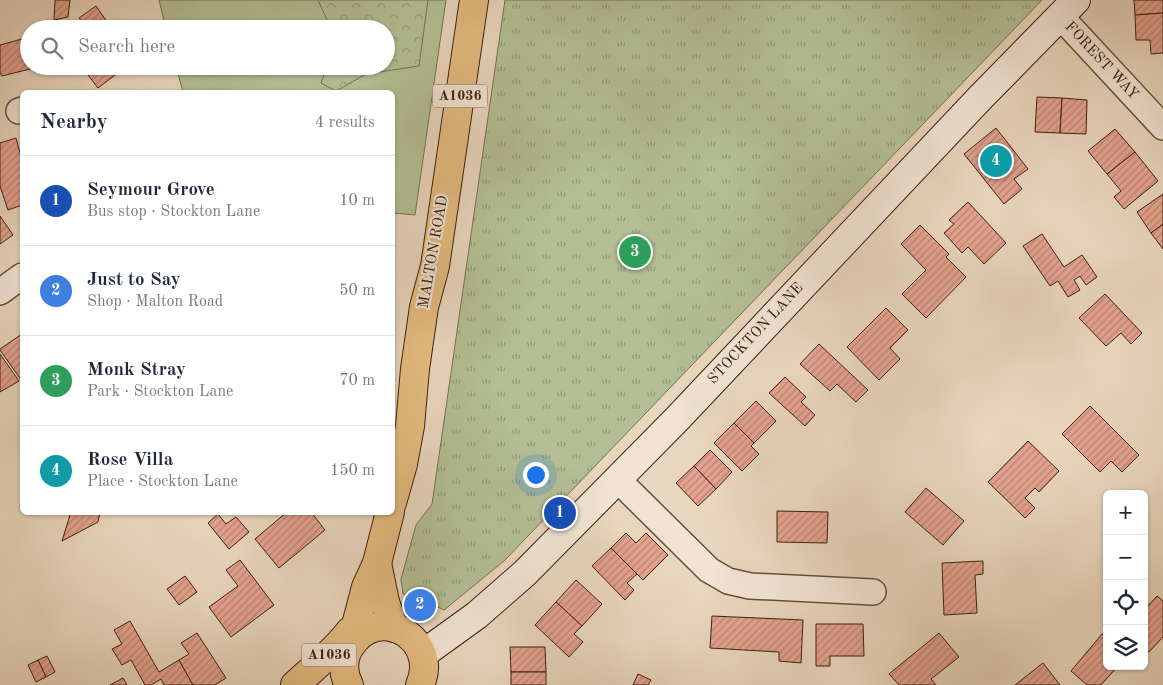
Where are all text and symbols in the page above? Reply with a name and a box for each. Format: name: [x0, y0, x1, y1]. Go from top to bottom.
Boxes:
street label: FOREST WAY: [1061, 19, 1141, 103]
search box: [20, 20, 395, 75]
icon: search: [38, 34, 66, 62]
text: Search here: [78, 38, 175, 57]
road number: A1036: [432, 84, 488, 108]
text: Nearby: [40, 112, 108, 133]
text: 4 results: [315, 115, 375, 131]
pin: 4: [980, 142, 1012, 180]
text: Seymour Grove: [87, 181, 215, 200]
text: 1: [51, 193, 61, 209]
text: 10 m: [339, 193, 375, 209]
street label: MALTON ROAD: [417, 194, 451, 310]
text: Bus stop · Stockton Lane: [87, 204, 260, 220]
pin: 3: [619, 233, 651, 271]
text: Just to Say: [87, 271, 181, 290]
street label: STOCKTON LANE: [705, 281, 807, 387]
text: 2: [51, 283, 61, 299]
text: 50 m: [339, 283, 375, 299]
text: Shop · Malton Road: [87, 294, 223, 310]
text: Monk Stray: [87, 361, 186, 380]
text: 3: [51, 373, 61, 389]
text: 70 m: [339, 373, 375, 389]
text: Park · Stockton Lane: [87, 384, 233, 400]
text: Rose Villa: [87, 451, 173, 470]
your location: [523, 462, 549, 488]
text: 4: [51, 463, 61, 479]
text: 150 m: [330, 463, 375, 479]
text: Place · Stockton Lane: [87, 474, 238, 490]
map controls: [1103, 490, 1148, 670]
button: +: [1103, 490, 1148, 535]
pin: 1: [544, 494, 576, 532]
button: −: [1103, 535, 1148, 580]
button: locate: [1103, 580, 1148, 625]
pin: 2: [404, 586, 436, 624]
button: layers: [1103, 625, 1148, 670]
road number: A1036: [302, 644, 356, 666]

